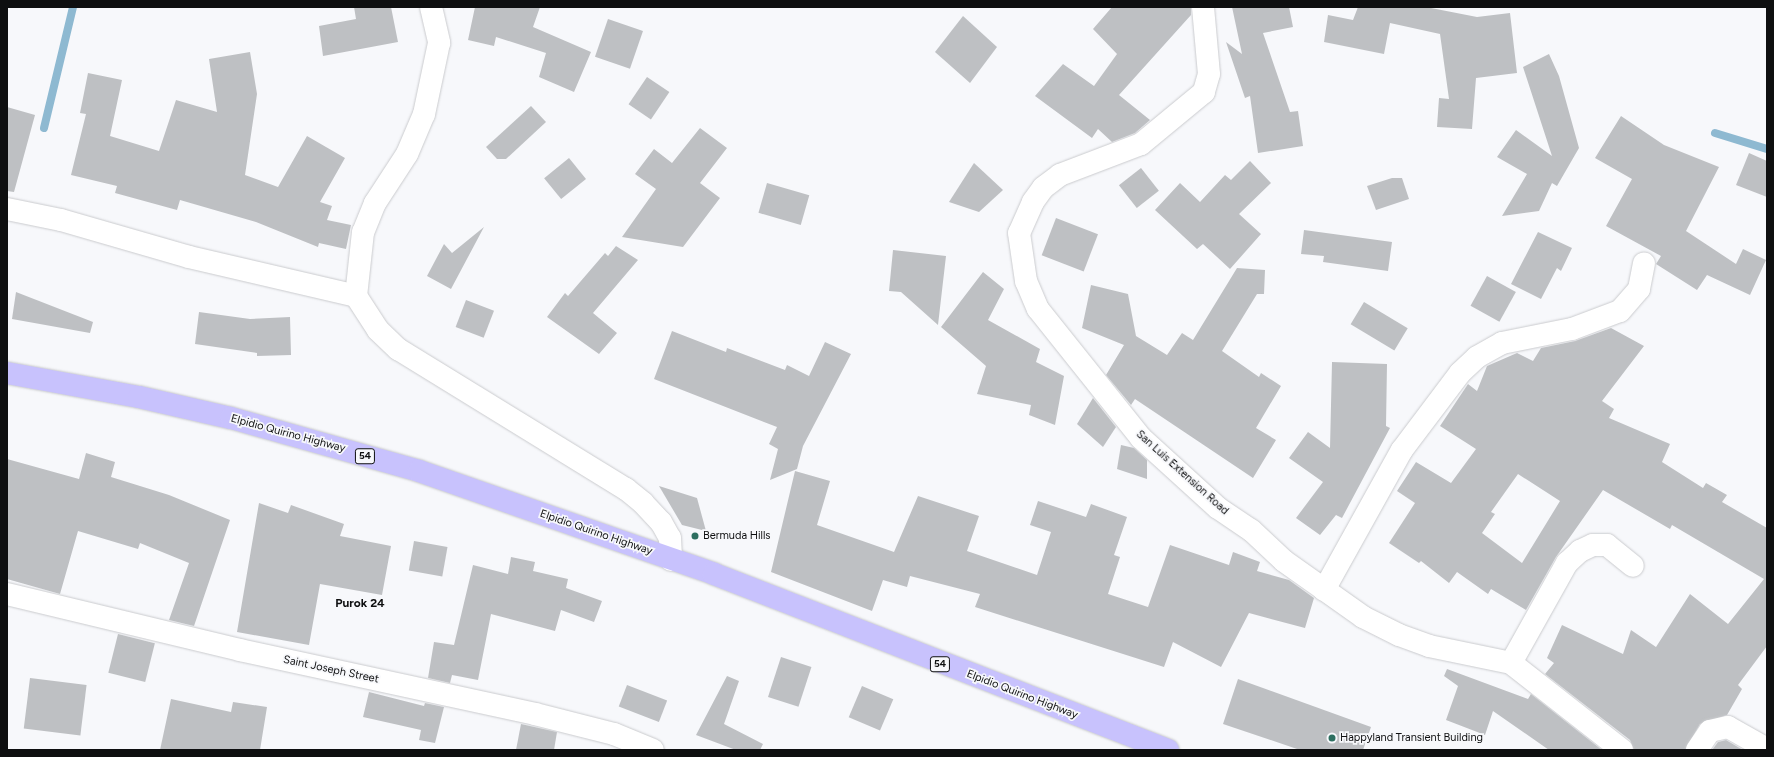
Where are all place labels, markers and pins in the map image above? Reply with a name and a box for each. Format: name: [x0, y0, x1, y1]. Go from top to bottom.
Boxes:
place label: Bermuda Hills: [703, 529, 770, 543]
marker: Bermuda Hills: [690, 531, 700, 541]
place label: Happyland Transient Building: [1340, 731, 1483, 745]
marker: Happyland Transient Building: [1327, 733, 1337, 743]

